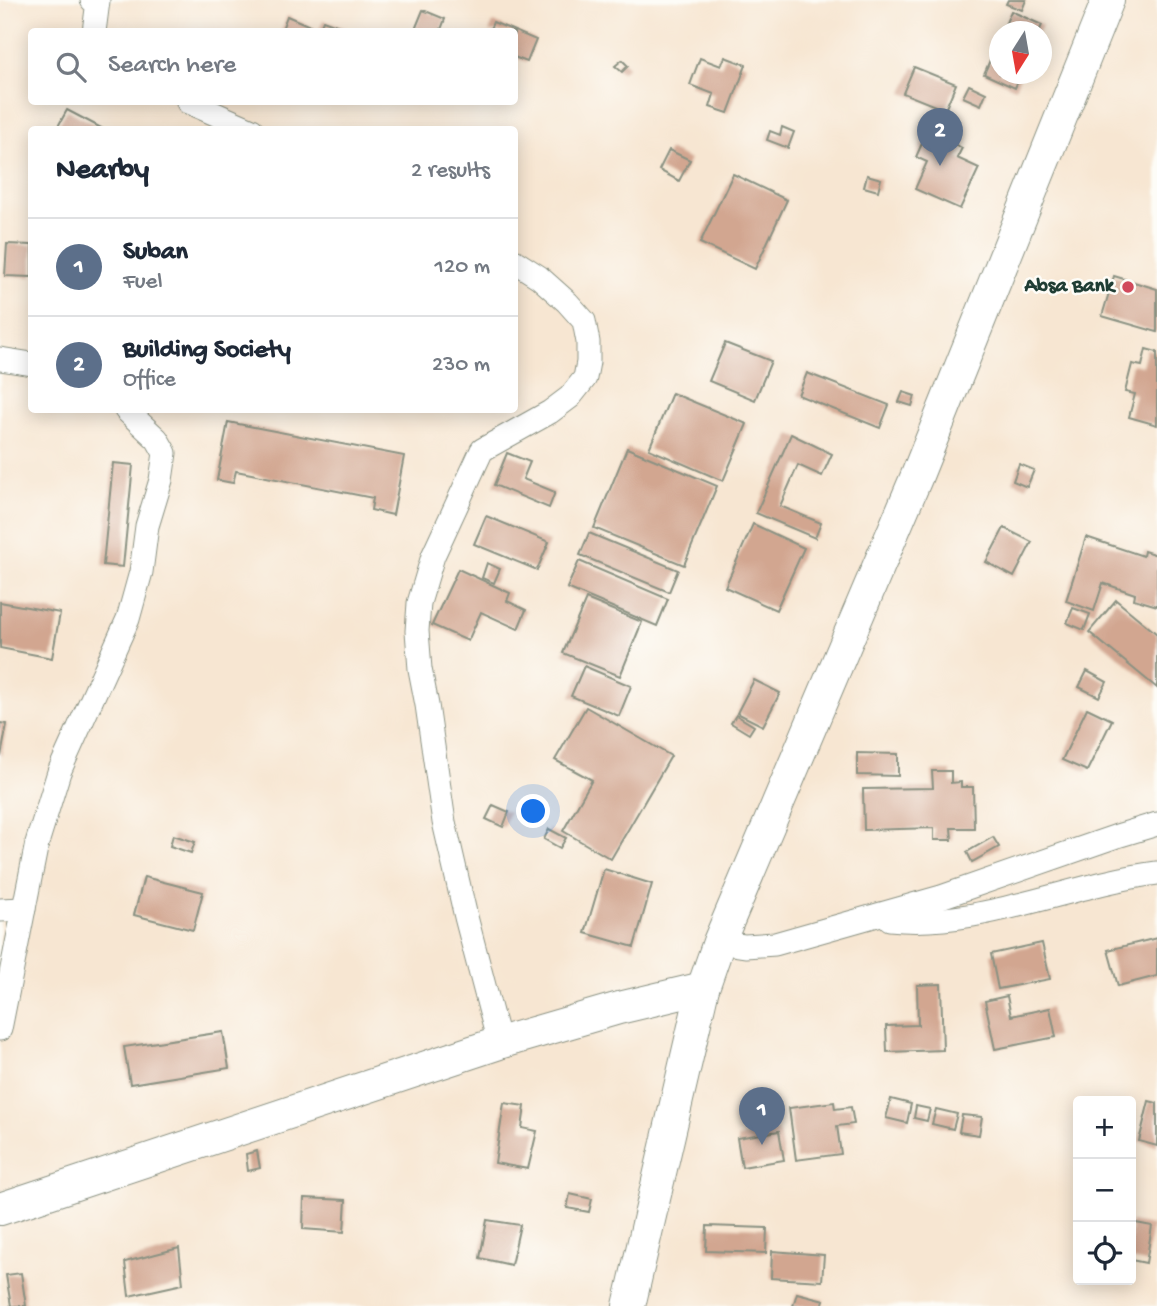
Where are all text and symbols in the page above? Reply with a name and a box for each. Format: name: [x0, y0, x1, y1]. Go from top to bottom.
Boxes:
north arrow: [989, 21, 1052, 84]
search box: [28, 28, 518, 105]
icon: search: [52, 48, 90, 86]
text: Search here: [108, 51, 236, 82]
pin: 2: [917, 108, 963, 166]
text: Nearby: [56, 154, 149, 189]
text: 2 results: [411, 158, 490, 185]
text: Suban: [123, 238, 188, 269]
text: 1: [74, 254, 84, 281]
text: 120 m: [435, 254, 490, 281]
text: Fuel: [123, 269, 163, 296]
place label: Absa Bank: [1023, 275, 1117, 300]
marker: Absa Bank: [1120, 279, 1136, 295]
text: Building Society: [123, 336, 291, 367]
text: 2: [73, 352, 85, 379]
text: 230 m: [432, 352, 490, 379]
text: Office: [123, 367, 176, 394]
your location: [516, 794, 550, 828]
pin: 1: [739, 1087, 785, 1145]
map controls: [1073, 1096, 1136, 1285]
button: +: [1073, 1096, 1136, 1159]
button: −: [1073, 1159, 1136, 1222]
button: locate: [1073, 1222, 1136, 1285]

